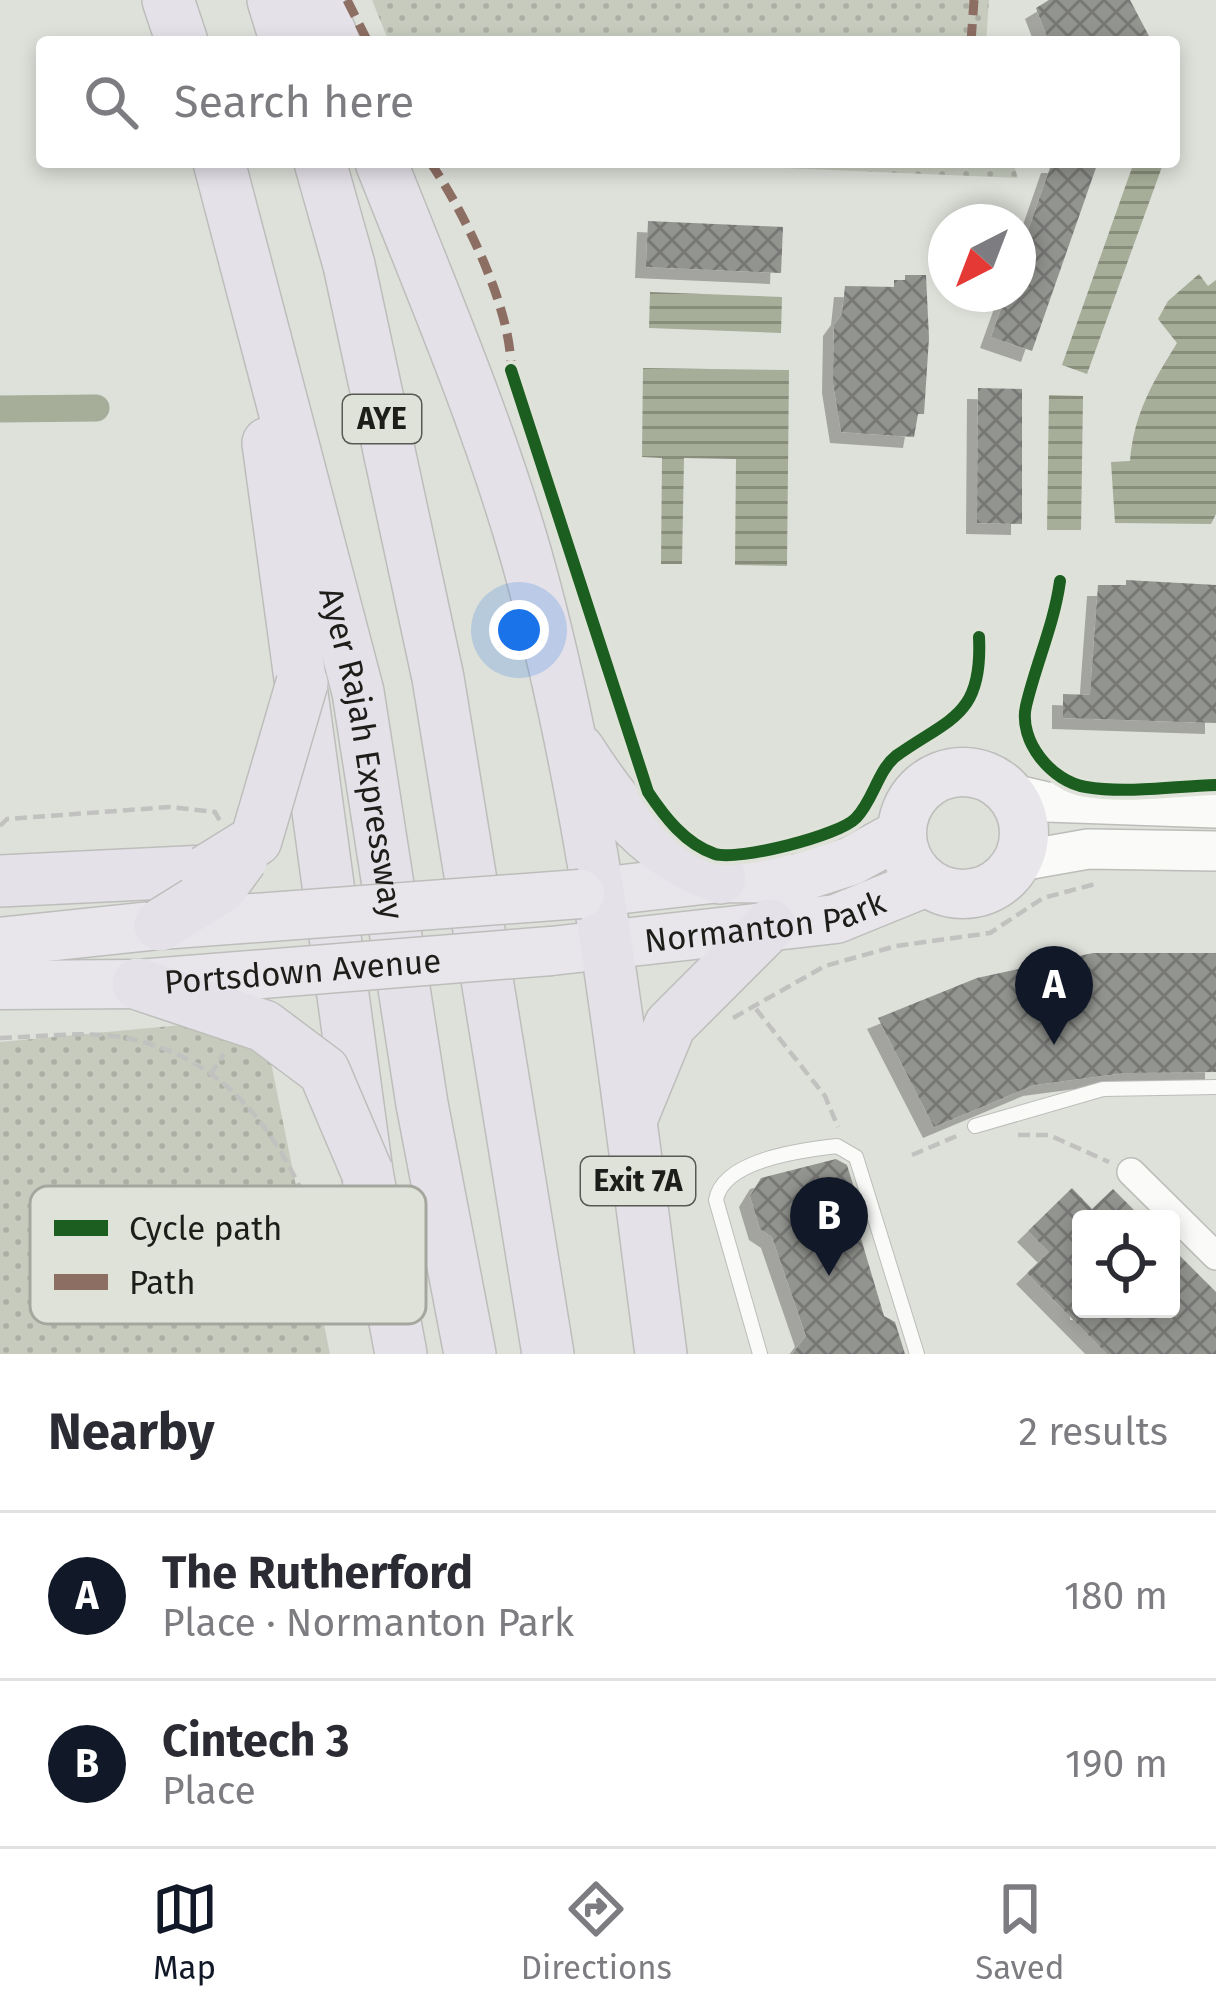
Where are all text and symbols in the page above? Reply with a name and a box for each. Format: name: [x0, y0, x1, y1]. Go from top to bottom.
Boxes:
search box: [36, 36, 1180, 168]
icon: search: [78, 69, 144, 135]
text: Search here: [174, 75, 414, 129]
north arrow: [928, 204, 1036, 312]
road number: AYE: [343, 395, 421, 443]
street label: Ayer Rajah Expressway: [310, 583, 412, 922]
your location: [489, 600, 549, 660]
street label: Normanton Park: [642, 882, 891, 961]
street label: Portsdown Avenue: [162, 941, 443, 1003]
pin: A: [1015, 946, 1093, 1045]
road number: Exit 7A: [581, 1157, 695, 1205]
pin: B: [790, 1177, 868, 1276]
legend: [30, 1186, 426, 1324]
text: Cycle path: [129, 1209, 282, 1249]
map controls: [1072, 1210, 1180, 1318]
button: locate: [1072, 1210, 1180, 1318]
text: Path: [129, 1263, 196, 1303]
text: Nearby: [48, 1401, 214, 1463]
text: 2 results: [1019, 1409, 1168, 1455]
text: The Rutherford: [162, 1546, 473, 1600]
text: A: [75, 1573, 99, 1619]
text: 180 m: [1064, 1573, 1168, 1619]
text: Place · Normanton Park: [162, 1600, 574, 1646]
text: Cintech 3: [162, 1714, 350, 1768]
text: B: [75, 1741, 99, 1787]
text: 190 m: [1065, 1741, 1168, 1787]
text: Place: [162, 1768, 256, 1814]
tab: Map: [152, 1876, 218, 1988]
tab: Directions: [521, 1876, 672, 1988]
tab: Saved: [975, 1876, 1064, 1988]

